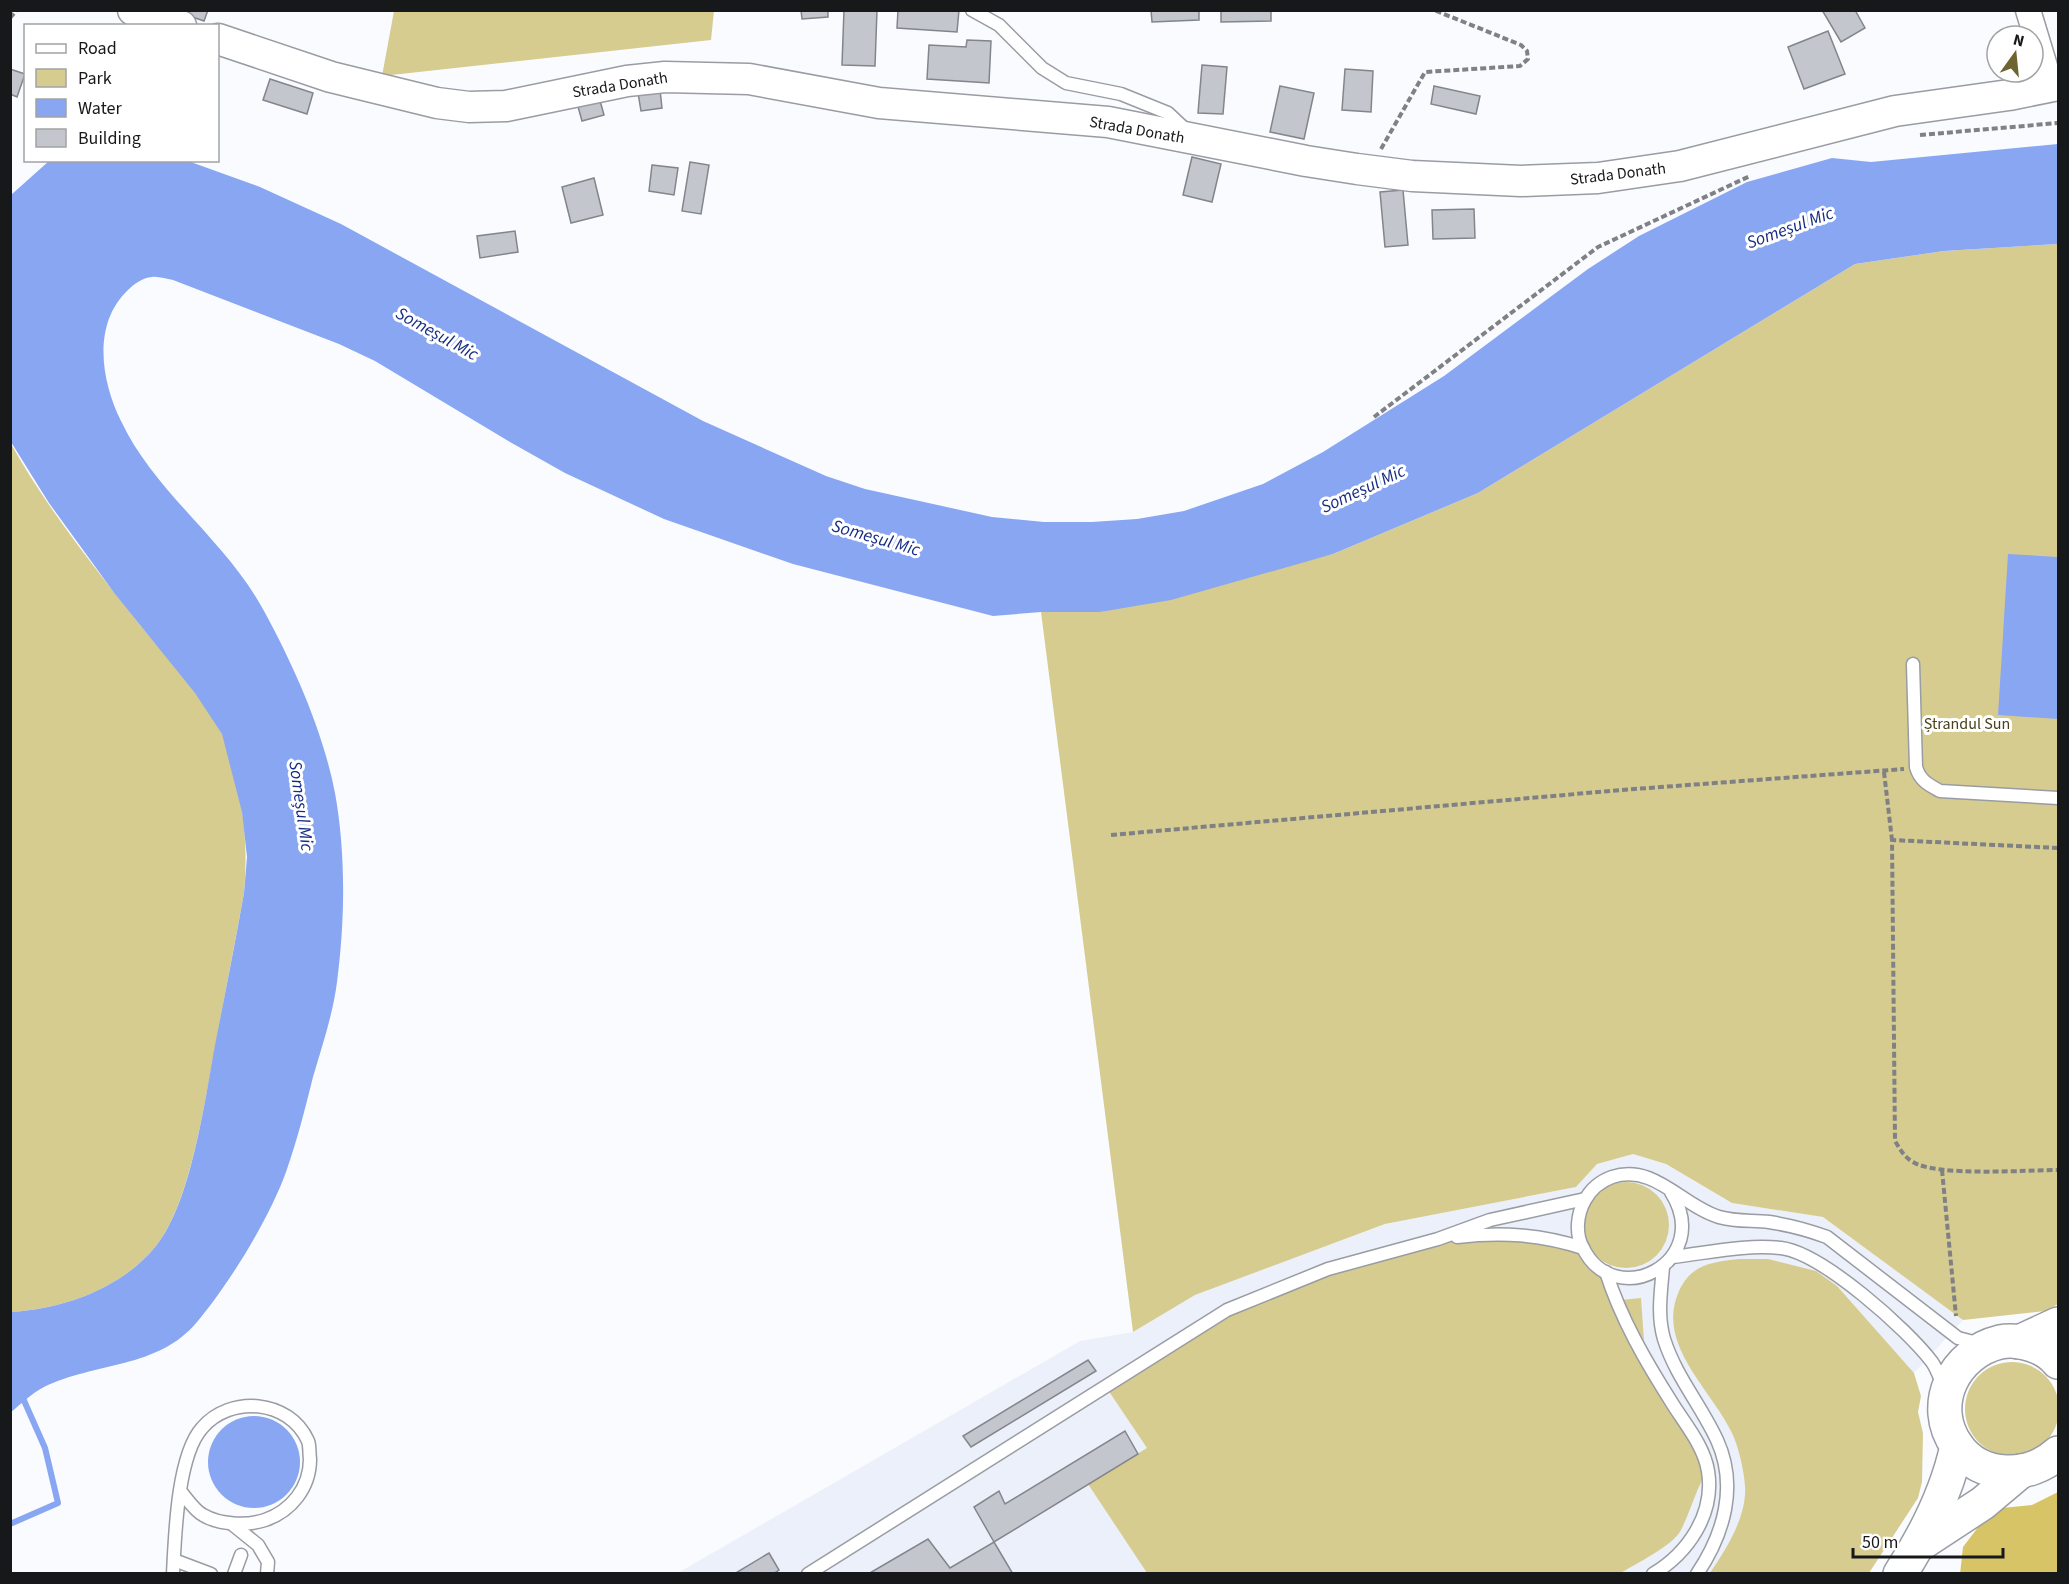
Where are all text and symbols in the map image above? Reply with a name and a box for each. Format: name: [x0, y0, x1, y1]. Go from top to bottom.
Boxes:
legend: [24, 24, 219, 162]
north arrow: [1985, 24, 2045, 84]
text: N: [2011, 28, 2027, 52]
text: Road: [78, 36, 117, 61]
text: Park: [78, 66, 112, 91]
street label: Strada Donath: [571, 67, 669, 103]
text: Water: [78, 96, 122, 121]
street label: Strada Donath: [1088, 111, 1186, 149]
text: Building: [78, 126, 141, 151]
street label: Strada Donath: [1569, 157, 1667, 191]
water label: Someșul Mic: [1743, 201, 1837, 255]
water label: Someșul Mic: [391, 301, 483, 367]
water label: Someșul Mic: [1317, 458, 1410, 520]
water label: Someșul Mic: [829, 513, 923, 563]
park label: Ștrandul Sun: [1924, 713, 2010, 735]
water label: Someșul Mic: [282, 759, 320, 853]
scale bar: [1853, 1521, 2003, 1559]
text: 50 m: [1862, 1530, 1898, 1555]

